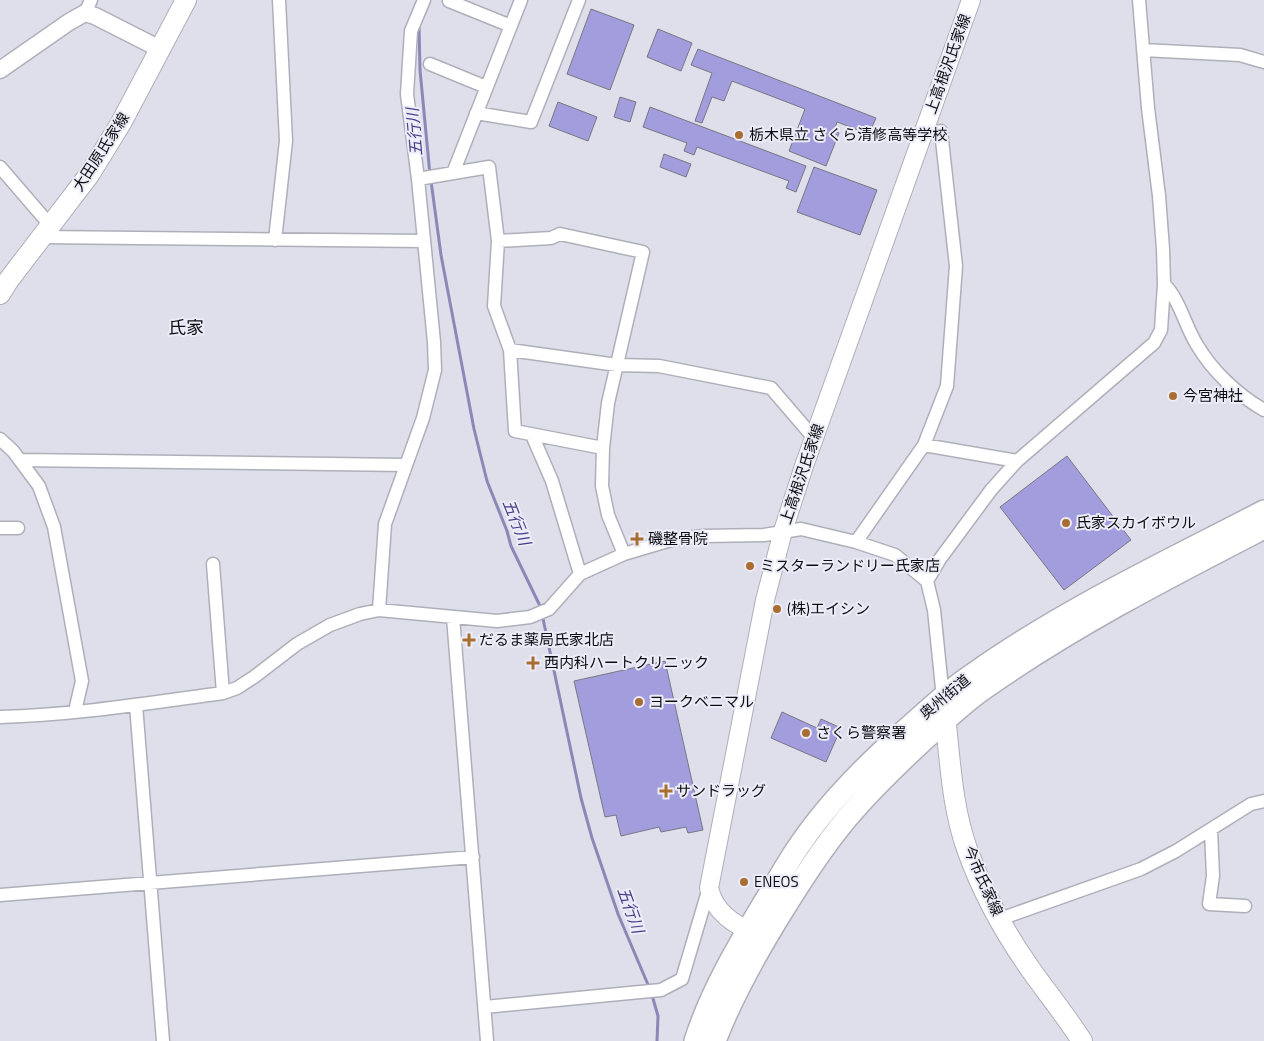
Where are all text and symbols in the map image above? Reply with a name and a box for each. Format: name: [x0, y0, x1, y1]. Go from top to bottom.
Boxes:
street label: 上高根沢氏家線: [919, 11, 976, 117]
water label: 五行川: [400, 105, 428, 157]
street label: 大田原氏家線: [66, 108, 135, 196]
place label: 栃木県立 さくら清修高等学校: [749, 123, 947, 146]
marker: 栃木県立 さくら清修高等学校: [733, 129, 745, 141]
district label: 氏家: [168, 314, 204, 341]
place label: 今宮神社: [1183, 384, 1243, 407]
marker: 今宮神社: [1167, 390, 1179, 402]
street label: 上高根沢氏家線: [774, 420, 829, 527]
water label: 五行川: [497, 495, 538, 551]
place label: 氏家スカイボウル: [1076, 511, 1196, 534]
marker: 氏家スカイボウル: [1060, 517, 1072, 529]
place label: 磯整骨院: [648, 527, 708, 550]
marker: 磯整骨院: [630, 532, 644, 546]
place label: ミスターランドリー氏家店: [760, 554, 940, 577]
marker: ミスターランドリー氏家店: [744, 560, 756, 572]
place label: (株)エイシン: [787, 597, 870, 620]
marker: (株)エイシン: [771, 603, 783, 615]
place label: だるま薬局氏家北店: [479, 628, 614, 651]
marker: だるま薬局氏家北店: [463, 634, 475, 646]
place label: 西内科ハートクリニック: [544, 651, 709, 674]
marker: 西内科ハートクリニック: [526, 656, 540, 670]
street label: 奥州街道: [914, 669, 975, 725]
place label: ヨークベニマル: [649, 690, 754, 713]
marker: ヨークベニマル: [633, 696, 645, 708]
place label: さくら警察署: [816, 721, 906, 744]
marker: さくら警察署: [800, 727, 812, 739]
place label: サンドラッグ: [676, 779, 766, 802]
marker: サンドラッグ: [660, 785, 672, 797]
street label: 今市氏家線: [958, 842, 1009, 920]
place label: ENEOS: [754, 870, 799, 893]
marker: ENEOS: [738, 876, 750, 888]
water label: 五行川: [612, 883, 651, 939]

